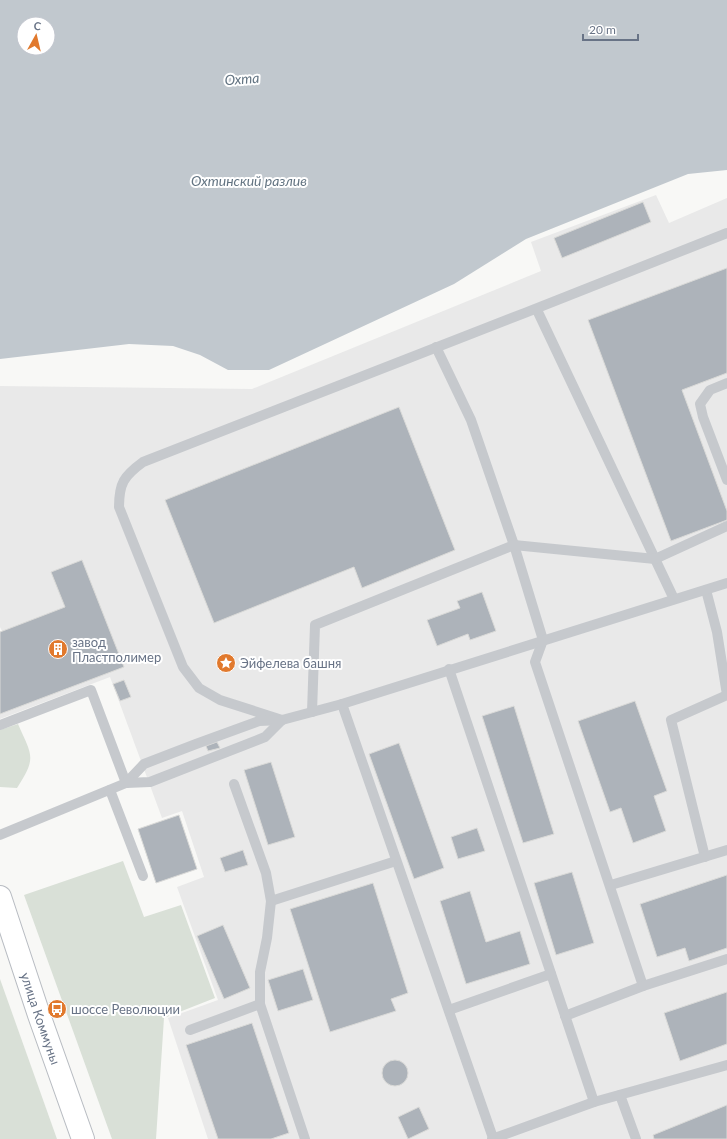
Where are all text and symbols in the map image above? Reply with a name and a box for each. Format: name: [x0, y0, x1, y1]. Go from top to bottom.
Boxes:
north arrow: [16, 16, 56, 56]
scale bar: [583, 16, 638, 42]
text: С: [33, 19, 43, 33]
text: 20 m: [589, 22, 616, 37]
water label: Охта: [224, 69, 260, 88]
water label: Охтинский разлив: [191, 172, 307, 189]
place label: завод Пластполимер: [72, 634, 161, 665]
building icon: завод Пластполимер: [47, 638, 69, 660]
place icon: Эйфелева башня: [215, 652, 237, 674]
place label: Эйфелева башня: [240, 655, 341, 671]
street label: улица Коммуны: [17, 970, 64, 1067]
bus stop icon: шоссе Революции: [46, 998, 68, 1020]
place label: шоссе Революции: [71, 1001, 180, 1017]

